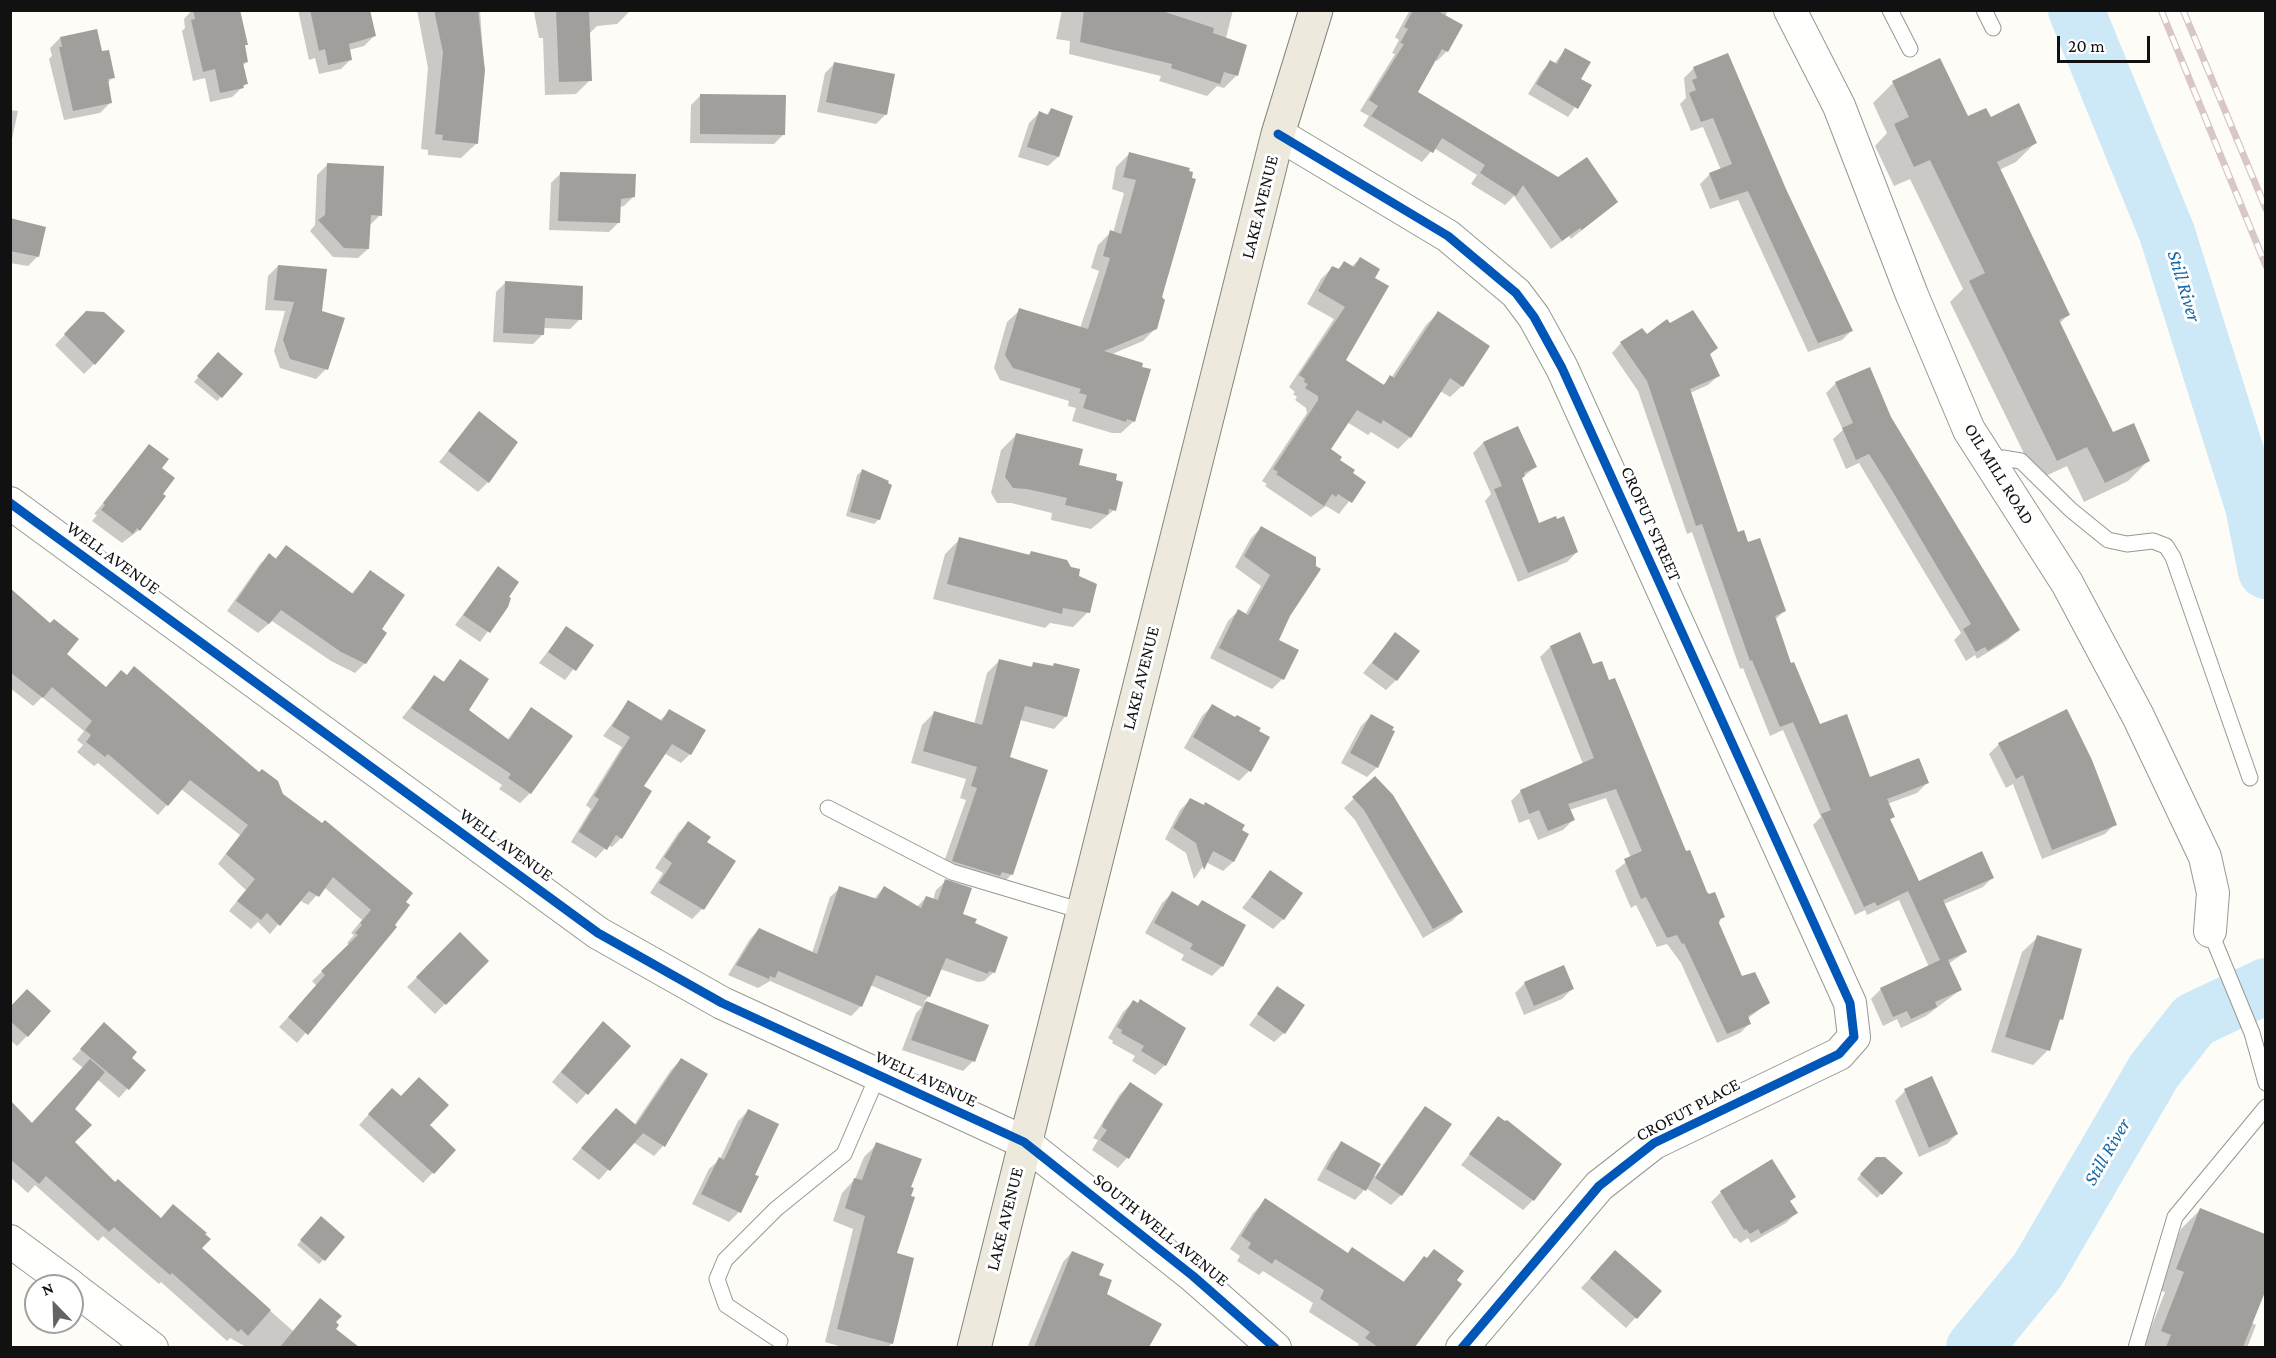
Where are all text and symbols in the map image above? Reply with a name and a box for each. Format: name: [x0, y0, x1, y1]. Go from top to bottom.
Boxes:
scale bar: [2060, 24, 2153, 62]
text: 20 m: [2068, 36, 2105, 56]
street label: LAKE AVENUE: [1237, 153, 1283, 261]
water label: Still River: [2162, 247, 2206, 325]
street label: OIL MILL ROAD: [1959, 419, 2039, 529]
street label: CROFUT STREET: [1616, 463, 1686, 585]
street label: WELL AVENUE: [62, 517, 164, 599]
street label: LAKE AVENUE: [1118, 624, 1164, 732]
street label: WELL AVENUE: [455, 804, 557, 886]
street label: WELL AVENUE: [871, 1046, 981, 1112]
street label: CROFUT PLACE: [1632, 1074, 1744, 1146]
water label: Still River: [2078, 1114, 2136, 1190]
street label: LAKE AVENUE: [982, 1165, 1028, 1273]
street label: SOUTH WELL AVENUE: [1089, 1169, 1233, 1291]
north arrow: [24, 1274, 84, 1334]
text: N: [39, 1279, 56, 1299]

